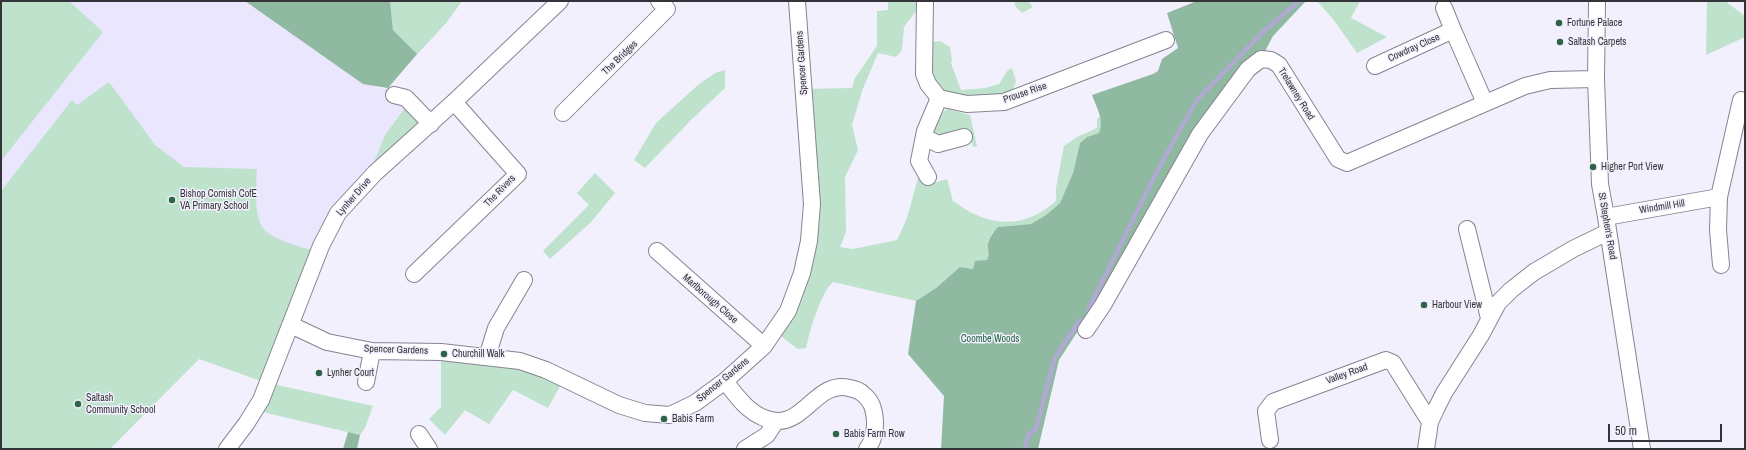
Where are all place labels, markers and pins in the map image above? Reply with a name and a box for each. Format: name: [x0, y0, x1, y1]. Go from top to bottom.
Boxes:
place label: Fortune Palace: [1567, 17, 1622, 29]
marker: Fortune Palace: [1554, 18, 1564, 28]
place label: Saltash Carpets: [1568, 36, 1626, 48]
marker: Saltash Carpets: [1555, 37, 1565, 47]
place label: Higher Port View: [1601, 161, 1663, 173]
marker: Higher Port View: [1588, 162, 1598, 172]
place label: Bishop Cornish CofE VA Primary School: [180, 188, 257, 212]
marker: Bishop Cornish CofE VA Primary School: [167, 195, 177, 205]
place label: Harbour View: [1432, 299, 1482, 311]
marker: Harbour View: [1419, 300, 1429, 310]
place label: Churchill Walk: [452, 348, 505, 360]
marker: Churchill Walk: [439, 349, 449, 359]
place label: Lynher Court: [327, 367, 374, 379]
marker: Lynher Court: [314, 368, 324, 378]
place label: Saltash Community School: [86, 392, 155, 416]
marker: Saltash Community School: [73, 399, 83, 409]
place label: Babis Farm: [672, 413, 714, 425]
marker: Babis Farm: [659, 414, 669, 424]
place label: Babis Farm Row: [844, 428, 905, 440]
marker: Babis Farm Row: [831, 429, 841, 439]

